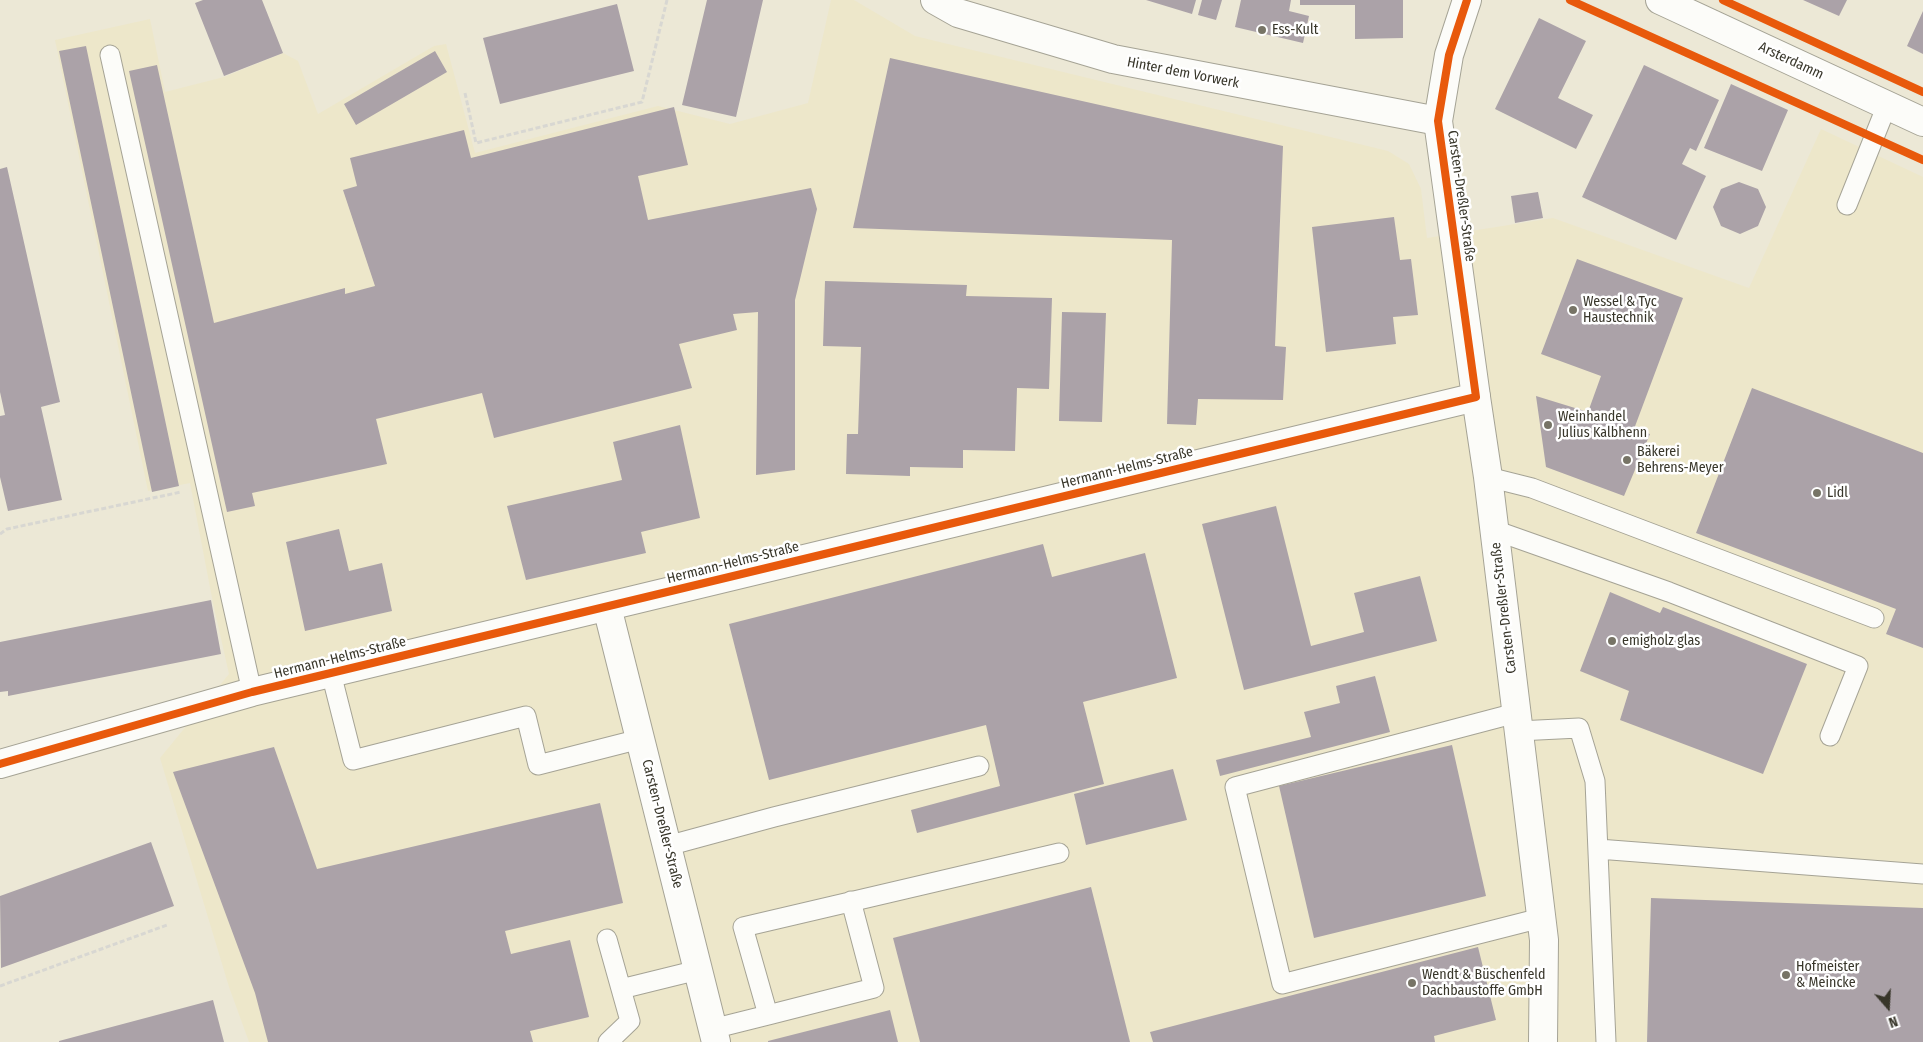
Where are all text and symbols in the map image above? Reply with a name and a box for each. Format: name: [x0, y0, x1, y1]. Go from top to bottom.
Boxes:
place label: Ess-Kult: [1272, 22, 1318, 38]
marker: Ess-Kult: [1256, 24, 1268, 36]
street label: Arsterdamm: [1756, 39, 1826, 83]
street label: Hinter dem Vorwerk: [1126, 54, 1240, 92]
street label: Carsten-Dreßler-Straße: [1443, 129, 1479, 263]
place label: Wessel & Tyc Haustechnik: [1583, 294, 1657, 326]
marker: Wessel & Tyc Haustechnik: [1567, 304, 1579, 316]
place label: Weinhandel Julius Kalbhenn: [1558, 409, 1647, 442]
marker: Weinhandel Julius Kalbhenn: [1542, 419, 1554, 431]
street label: Hermann-Helms-Straße: [1059, 443, 1195, 493]
place label: Bäkerei Behrens-Meyer: [1637, 444, 1724, 477]
marker: Bäkerei Behrens-Meyer: [1621, 454, 1633, 466]
place label: Lidl: [1827, 485, 1848, 501]
marker: Lidl: [1811, 487, 1823, 499]
street label: Hermann-Helms-Straße: [665, 538, 801, 588]
street label: Carsten-Dreßler-Straße: [1488, 541, 1520, 675]
street label: Hermann-Helms-Straße: [272, 633, 408, 683]
place label: emigholz glas: [1622, 633, 1700, 649]
marker: emigholz glas: [1606, 635, 1618, 647]
street label: Carsten-Dreßler-Straße: [638, 758, 686, 890]
place label: Hofmeister & Meincke: [1796, 959, 1859, 992]
place label: Wendt & Büschenfeld Dachbaustoffe GmbH: [1422, 967, 1545, 1000]
marker: Hofmeister & Meincke: [1780, 969, 1792, 981]
marker: Wendt & Büschenfeld Dachbaustoffe GmbH: [1406, 977, 1418, 989]
north arrow: [1863, 982, 1913, 1032]
text: N: [1886, 1012, 1900, 1031]

